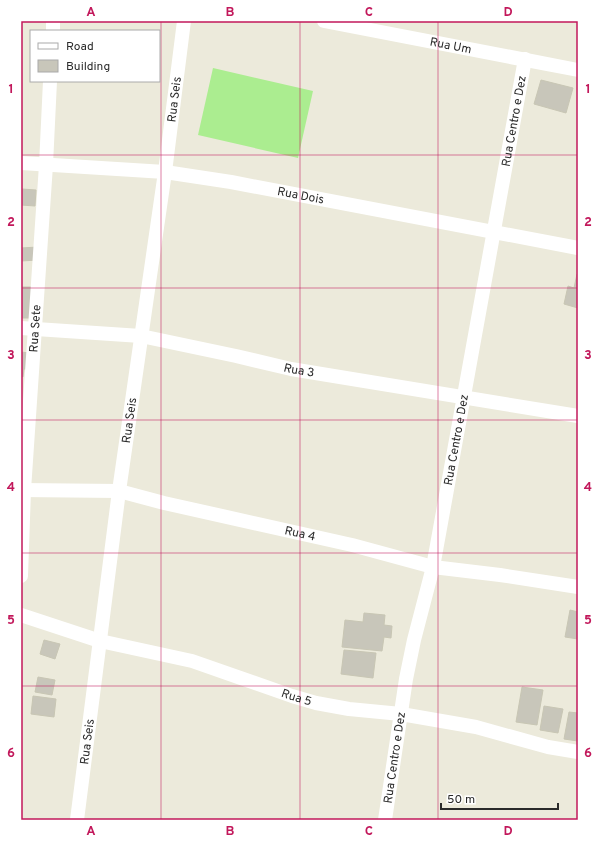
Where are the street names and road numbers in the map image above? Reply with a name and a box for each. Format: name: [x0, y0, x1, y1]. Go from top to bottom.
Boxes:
street label: Rua Um: [428, 35, 473, 58]
street label: Rua Centro e Dez: [499, 74, 531, 168]
street label: Rua Seis: [164, 76, 186, 123]
street label: Rua Dois: [276, 184, 325, 209]
street label: Rua Sete: [26, 304, 46, 353]
street label: Rua 3: [282, 360, 315, 382]
street label: Rua Centro e Dez: [441, 393, 473, 487]
street label: Rua Seis: [119, 397, 141, 444]
street label: Rua 4: [283, 523, 317, 546]
street label: Rua 5: [279, 686, 314, 710]
street label: Rua Centro e Dez: [381, 711, 410, 805]
street label: Rua Seis: [77, 718, 99, 766]

